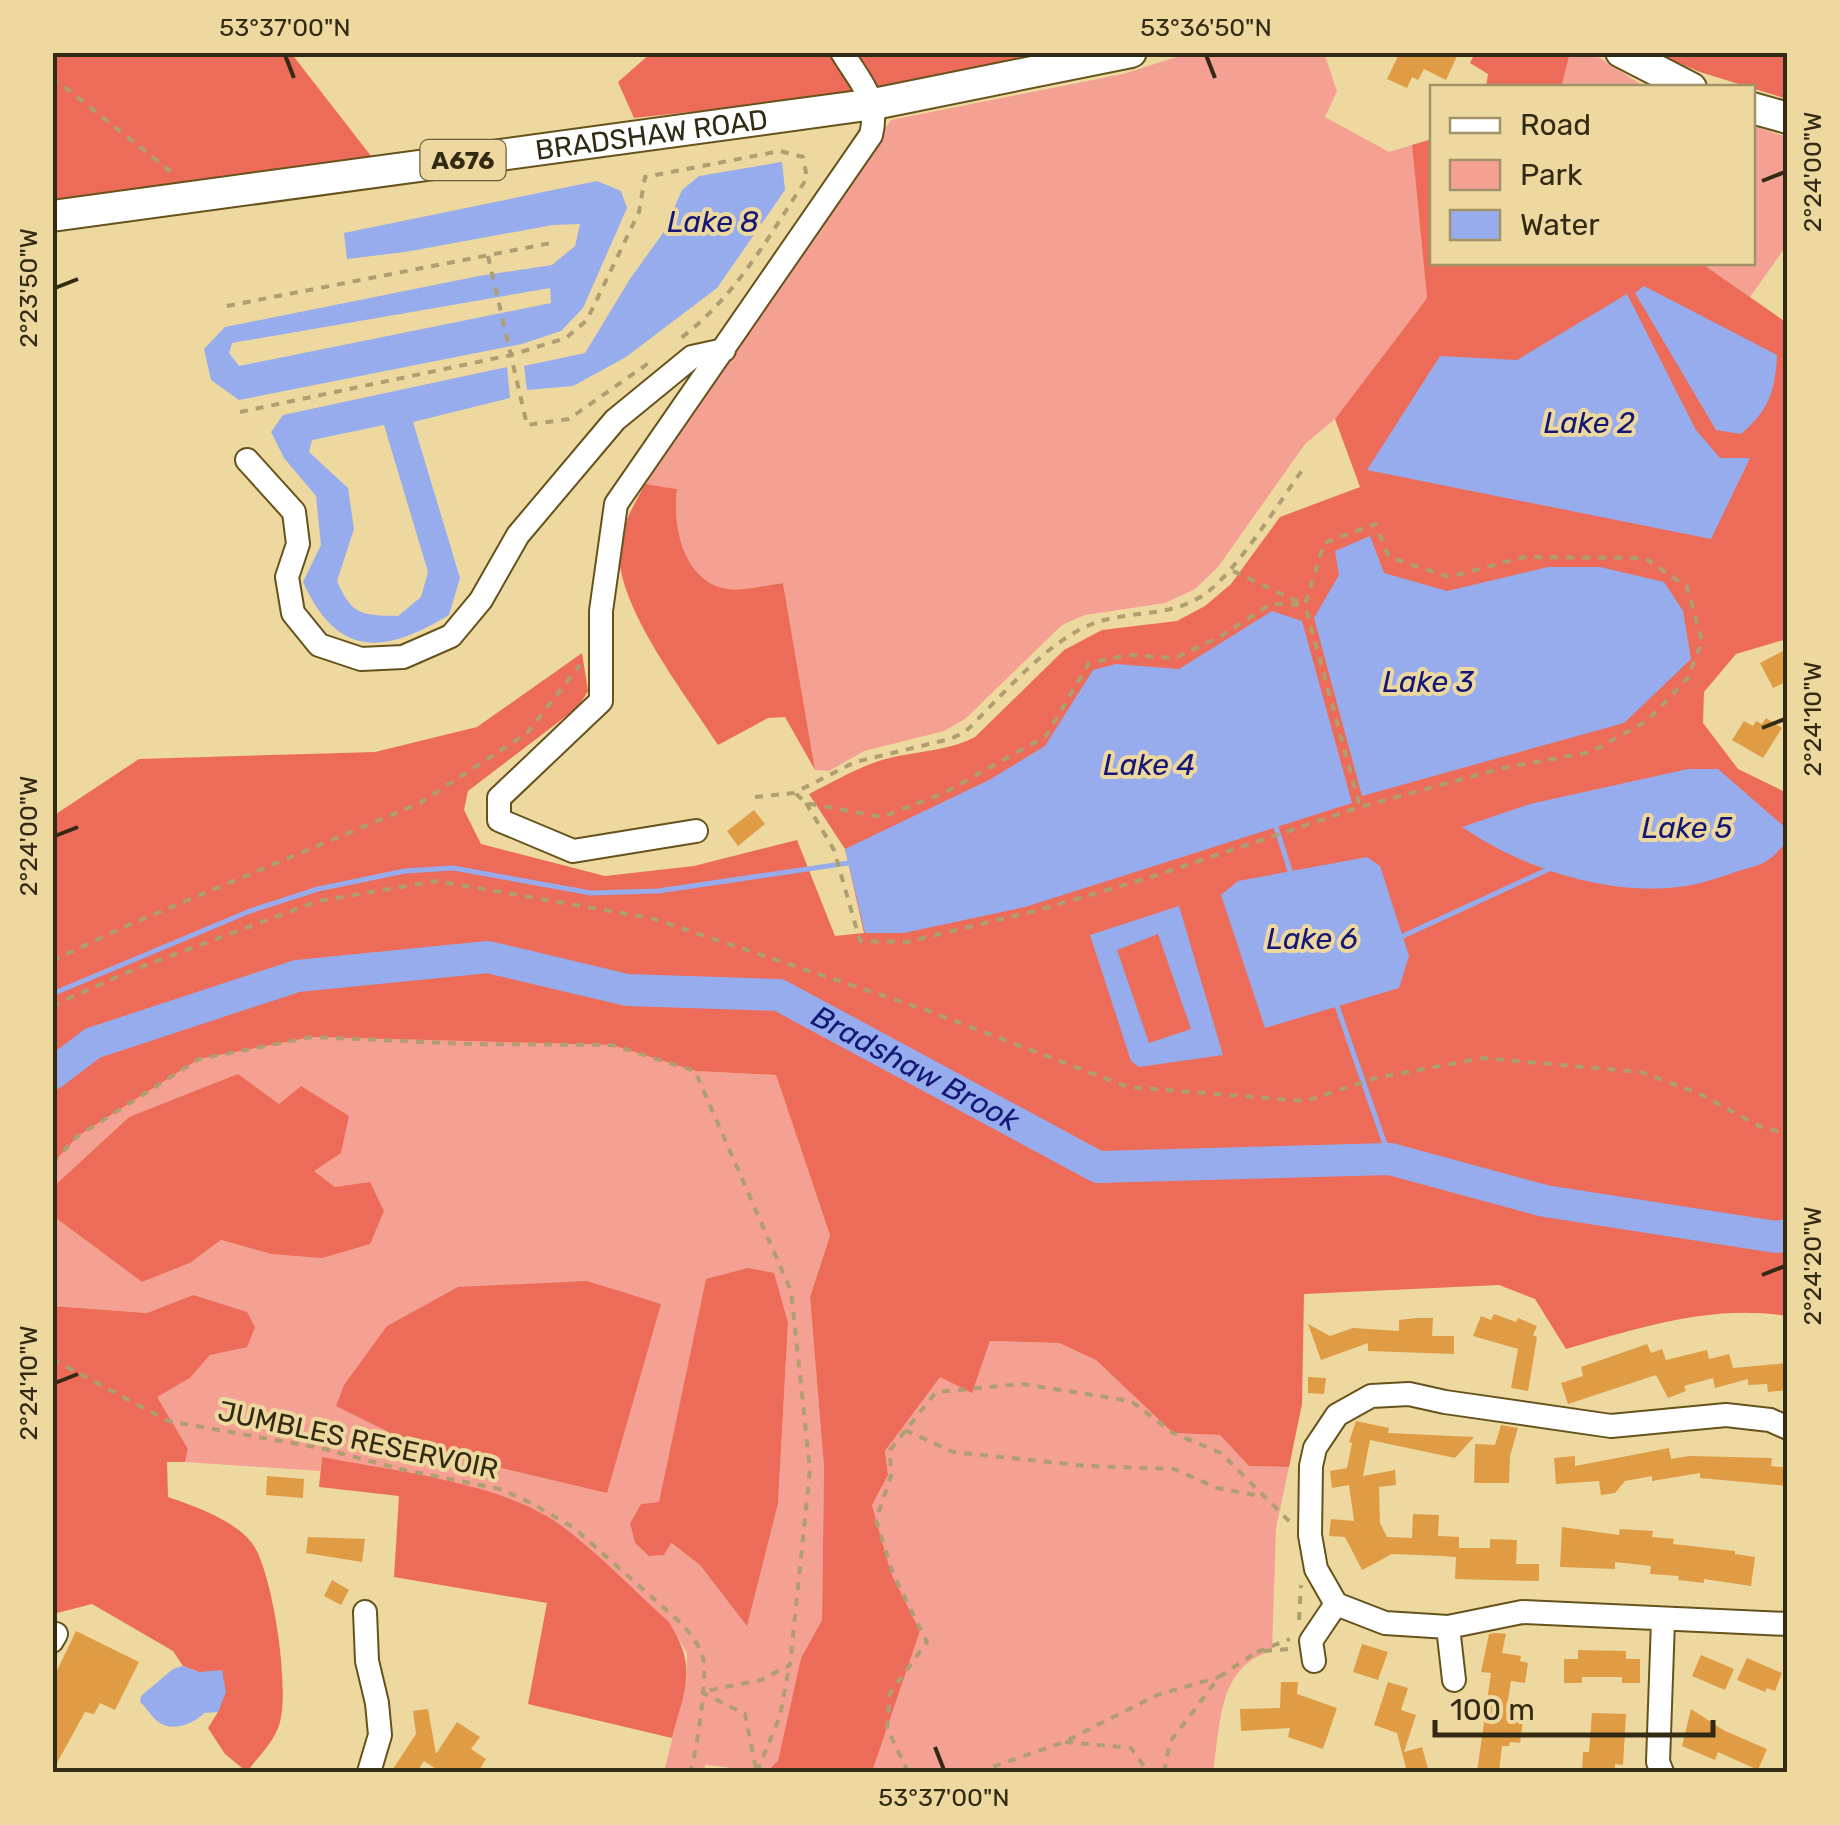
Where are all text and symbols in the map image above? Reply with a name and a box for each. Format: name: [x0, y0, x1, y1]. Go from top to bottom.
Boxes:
text: 53°37'00"N: [219, 13, 351, 42]
text: 53°36'50"N: [1140, 13, 1272, 42]
legend: [1430, 85, 1755, 265]
street label: BRADSHAW ROAD: [533, 102, 770, 166]
text: Road: [1520, 107, 1591, 143]
text: 2°24'00"W: [1798, 112, 1827, 232]
road number: A676: [420, 140, 506, 180]
text: Park: [1520, 157, 1583, 193]
water label: Lake 8: [667, 204, 759, 240]
text: Water: [1520, 207, 1600, 243]
text: 2°23'50"W: [14, 228, 43, 348]
water label: Lake 2: [1544, 405, 1635, 441]
text: 2°24'10"W: [1798, 661, 1827, 777]
water label: Lake 3: [1382, 664, 1475, 700]
water label: Lake 4: [1103, 747, 1195, 783]
text: 2°24'00"W: [14, 776, 43, 896]
water label: Lake 5: [1641, 810, 1733, 846]
water label: Lake 6: [1266, 921, 1358, 957]
water label: Bradshaw Brook: [805, 998, 1026, 1139]
text: 2°24'20"W: [1798, 1206, 1827, 1326]
text: 2°24'10"W: [14, 1325, 43, 1441]
street label: JUMBLES RESERVOIR: [215, 1394, 501, 1486]
scale bar: [1435, 1675, 1712, 1737]
text: 100 m: [1450, 1692, 1535, 1728]
text: 53°37'00"N: [878, 1783, 1010, 1812]

